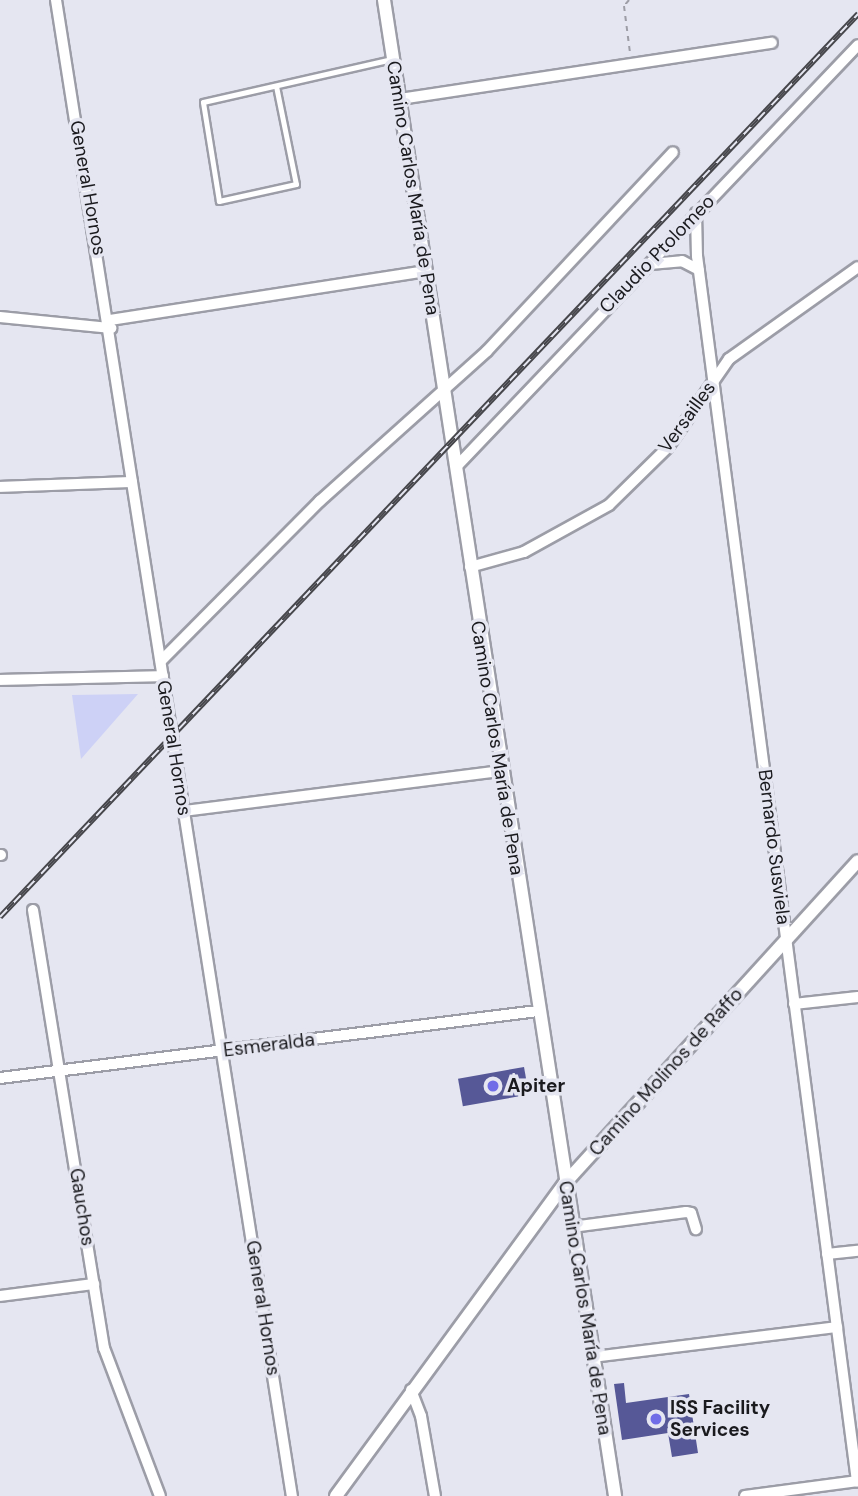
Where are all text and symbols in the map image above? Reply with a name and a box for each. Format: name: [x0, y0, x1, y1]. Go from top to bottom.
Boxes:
street label: Camino Carlos María de Pena: [382, 59, 444, 317]
street label: General Hornos: [65, 119, 111, 257]
street label: Claudio Ptolomeo: [595, 190, 719, 318]
street label: Versailles: [654, 377, 720, 457]
street label: Camino Carlos María de Pena: [466, 619, 528, 877]
street label: General Hornos: [152, 679, 196, 817]
street label: Bernardo Susviela: [753, 768, 795, 926]
street label: Camino Molinos de Raffo: [584, 983, 748, 1161]
street label: Esmeralda: [222, 1028, 316, 1062]
place label: Apiter: [507, 1075, 565, 1097]
marker: Apiter: [485, 1078, 501, 1094]
street label: Gauchos: [65, 1167, 99, 1247]
street label: Camino Carlos María de Pena: [554, 1179, 616, 1437]
street label: General Hornos: [241, 1239, 285, 1377]
place label: ISS Facility Services: [670, 1397, 770, 1441]
marker: ISS Facility Services: [648, 1411, 664, 1427]

